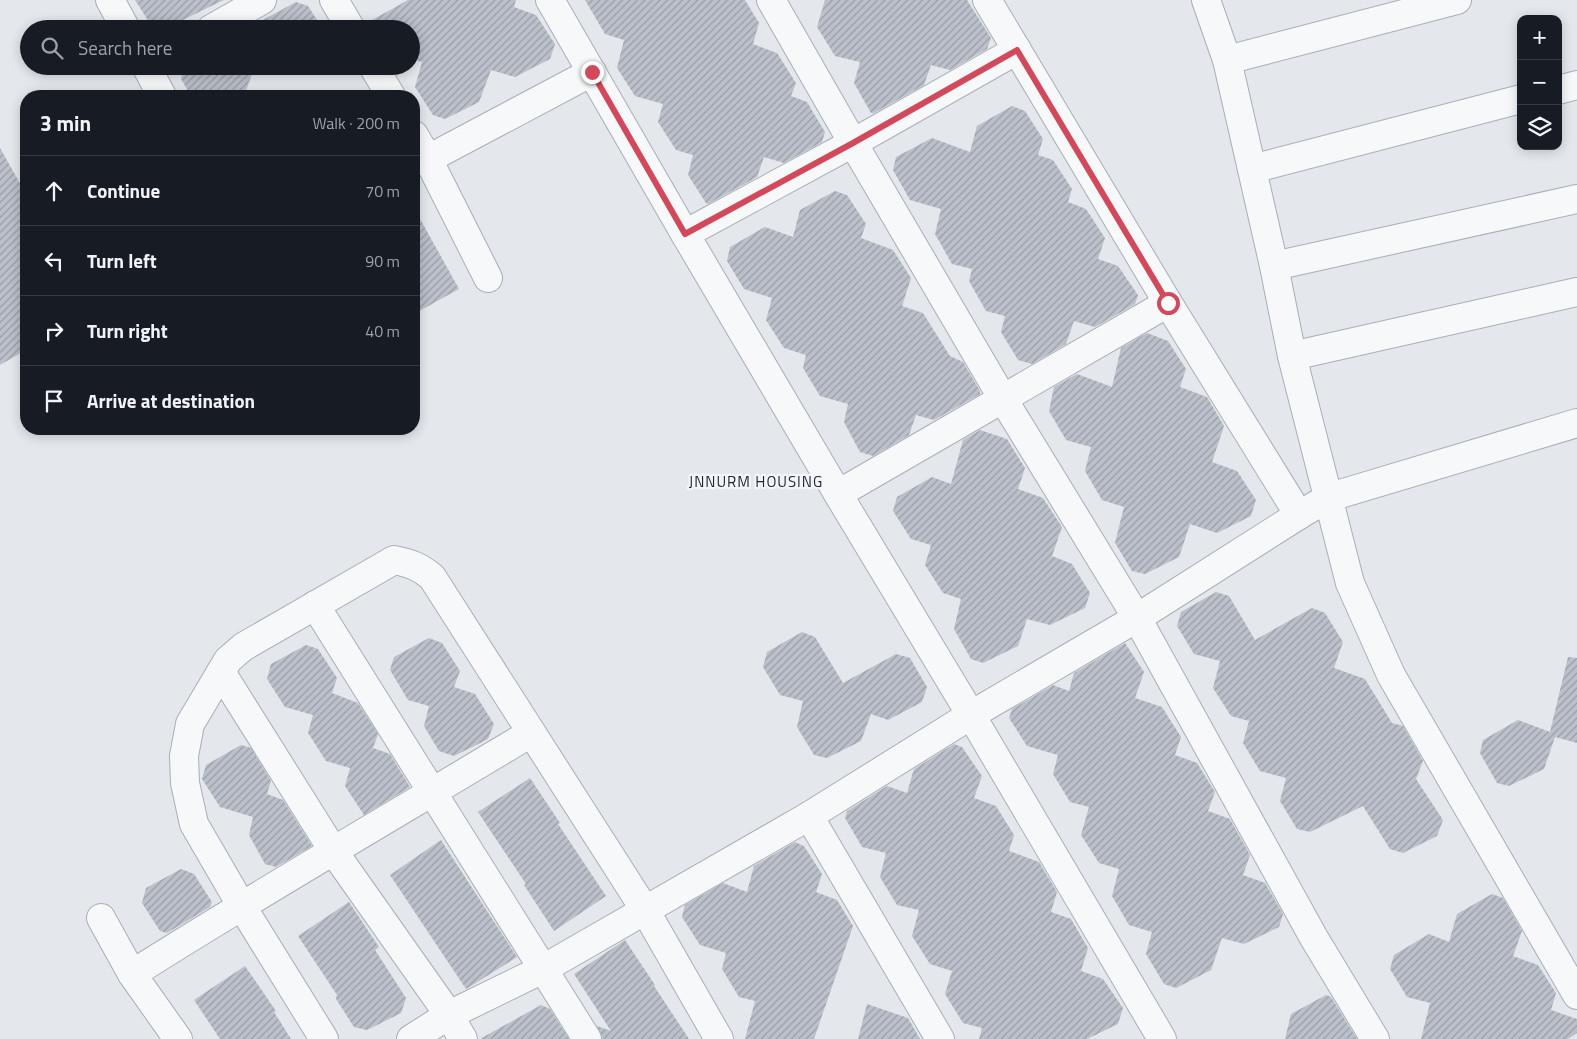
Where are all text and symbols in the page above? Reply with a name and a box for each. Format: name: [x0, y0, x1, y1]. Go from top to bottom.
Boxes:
map controls: [1517, 15, 1562, 150]
button: +: [1517, 15, 1562, 60]
search box: [20, 20, 420, 75]
text: Search here: [78, 33, 172, 62]
icon: search: [38, 34, 66, 62]
button: −: [1517, 60, 1562, 105]
route end: [581, 61, 604, 84]
button: layers: [1517, 105, 1562, 150]
text: 3 min: [40, 107, 91, 139]
text: Walk · 200 m: [312, 111, 400, 135]
text: Continue: [87, 176, 160, 205]
icon: ahead: [40, 177, 68, 205]
text: 70 m: [365, 179, 400, 203]
text: Turn left: [87, 246, 157, 275]
icon: left: [40, 247, 68, 275]
text: 90 m: [365, 249, 400, 273]
route start: [1157, 292, 1180, 315]
text: Turn right: [87, 316, 168, 345]
icon: right: [40, 317, 68, 345]
text: 40 m: [365, 319, 400, 343]
text: Arrive at destination: [87, 386, 255, 415]
icon: arrive: [40, 387, 68, 415]
district label: JNNURM HOUSING: [689, 470, 823, 493]

